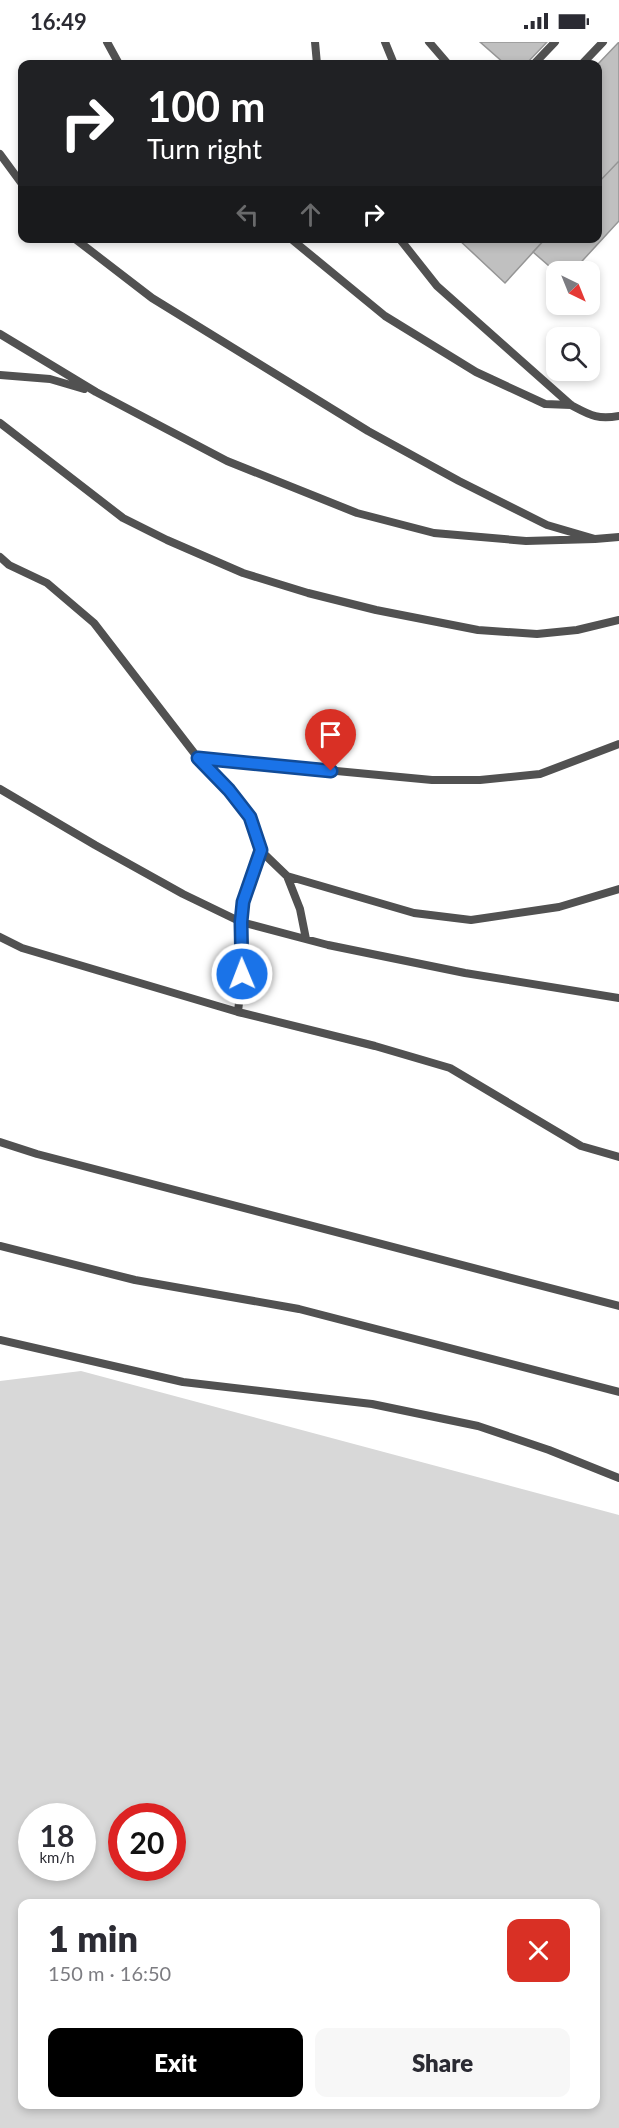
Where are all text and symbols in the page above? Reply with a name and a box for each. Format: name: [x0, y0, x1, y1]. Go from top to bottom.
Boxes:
text: 16:49: [30, 8, 87, 35]
text: 100 m: [147, 81, 265, 131]
icon: right: [48, 84, 126, 162]
text: Turn right: [147, 132, 262, 165]
icon: left: [231, 198, 264, 231]
icon: ahead: [294, 198, 327, 231]
icon: right: [357, 198, 390, 231]
north arrow: [546, 261, 600, 315]
map controls: [546, 261, 600, 381]
button: search: [546, 327, 600, 381]
pin: [305, 709, 356, 771]
icon: arrive: [314, 718, 347, 751]
position arrow: [210, 942, 274, 1006]
speed limit sign: 20: [108, 1803, 186, 1881]
text: 18: [40, 1817, 74, 1853]
text: km/h: [39, 1848, 75, 1866]
text: 1 min: [48, 1916, 138, 1960]
button: close: [507, 1919, 570, 1982]
text: 150 m · 16:50: [48, 1961, 171, 1985]
button: Exit: [48, 2028, 303, 2097]
button: Share: [315, 2028, 570, 2097]

